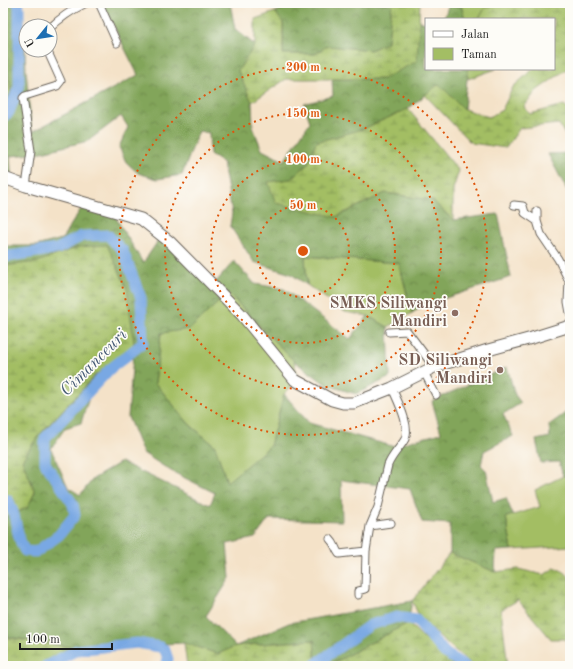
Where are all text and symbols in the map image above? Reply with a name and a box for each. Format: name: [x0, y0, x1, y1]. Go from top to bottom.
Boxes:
north arrow: [18, 18, 58, 58]
legend: [425, 18, 555, 70]
text: Jalan: [461, 29, 490, 41]
text: U: [24, 35, 38, 49]
text: Taman: [461, 49, 497, 61]
text: 200 m: [286, 62, 320, 74]
text: 150 m: [286, 107, 320, 120]
text: 100 m: [286, 154, 320, 166]
text: 50 m: [290, 199, 317, 212]
centre of rings: [296, 244, 310, 258]
place label: SMKS Siliwangi Mandiri: [329, 296, 447, 330]
marker: SMKS Siliwangi Mandiri: [450, 308, 460, 318]
water label: Cimanceuri: [57, 326, 131, 400]
place label: SD Siliwangi Mandiri: [398, 353, 492, 387]
marker: SD Siliwangi Mandiri: [495, 365, 505, 375]
scale bar: [20, 625, 112, 651]
text: 100 m: [26, 634, 60, 646]

